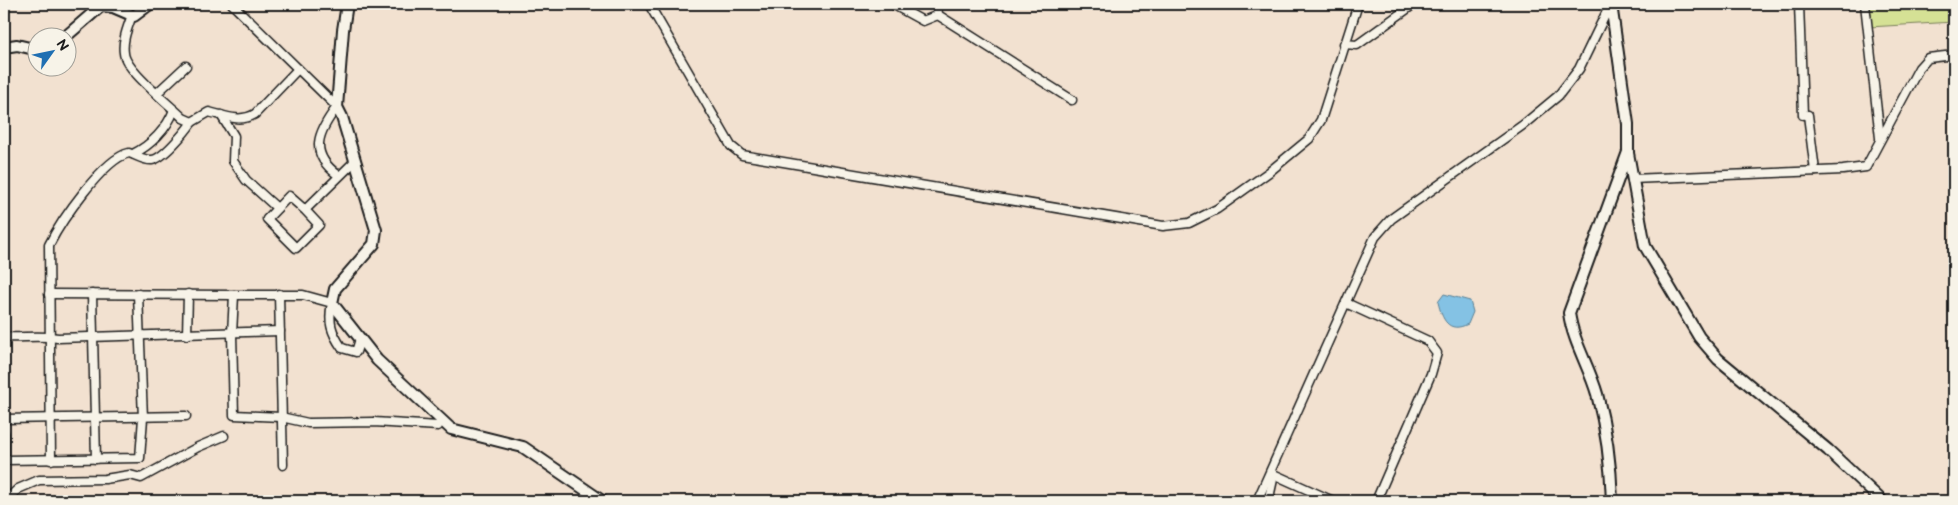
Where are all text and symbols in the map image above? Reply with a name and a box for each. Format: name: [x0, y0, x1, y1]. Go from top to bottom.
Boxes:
north arrow: [28, 28, 78, 78]
text: N: [52, 36, 72, 54]

